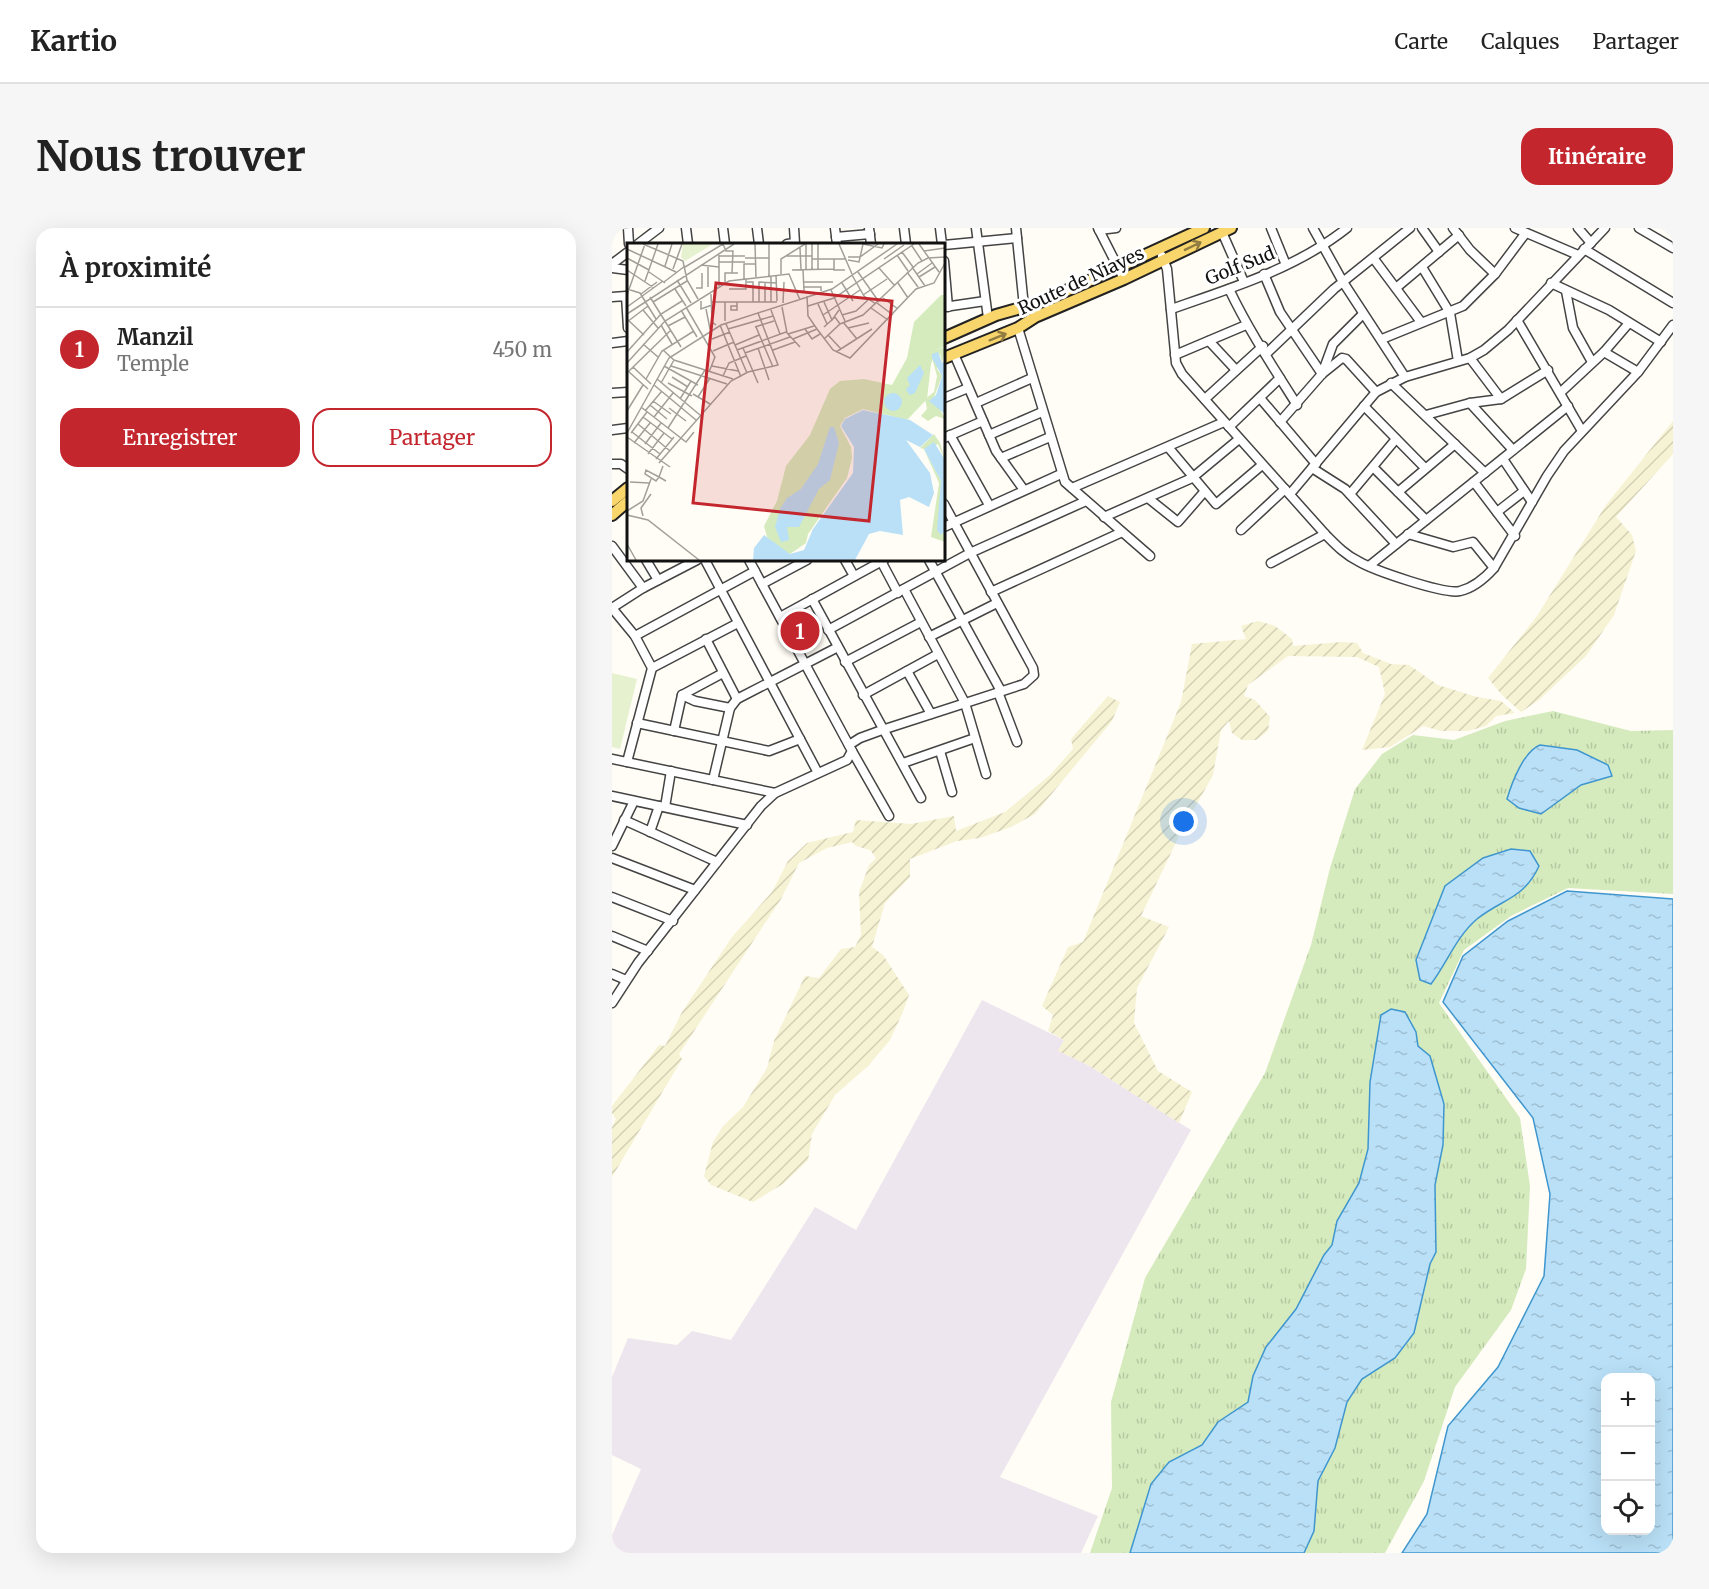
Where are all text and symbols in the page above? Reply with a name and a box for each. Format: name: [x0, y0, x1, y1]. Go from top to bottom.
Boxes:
text: Kartio: [30, 23, 117, 59]
text: Carte: [1395, 28, 1448, 55]
text: Calques: [1481, 28, 1560, 55]
text: Partager: [1593, 28, 1679, 55]
button: Itinéraire: [1521, 128, 1673, 185]
text: Nous trouver: [36, 130, 306, 182]
one-way arrow: [1184, 239, 1202, 251]
street label: Route de Niayes: [1014, 241, 1148, 320]
street label: Golf Sud: [1202, 241, 1278, 290]
inset map: [627, 243, 945, 561]
text: À proximité: [60, 251, 211, 284]
text: Manzil: [117, 323, 193, 351]
one-way arrow: [988, 331, 1007, 342]
text: 1: [75, 337, 84, 362]
text: 450 m: [493, 337, 552, 362]
text: Temple: [117, 351, 189, 376]
button: Enregistrer: [60, 408, 300, 467]
button: Partager: [312, 408, 552, 467]
pin: 1: [780, 608, 819, 654]
your location: [1169, 807, 1198, 836]
map controls: [1601, 1373, 1655, 1535]
button: +: [1601, 1373, 1655, 1427]
button: −: [1601, 1427, 1655, 1481]
button: locate: [1601, 1481, 1655, 1535]

